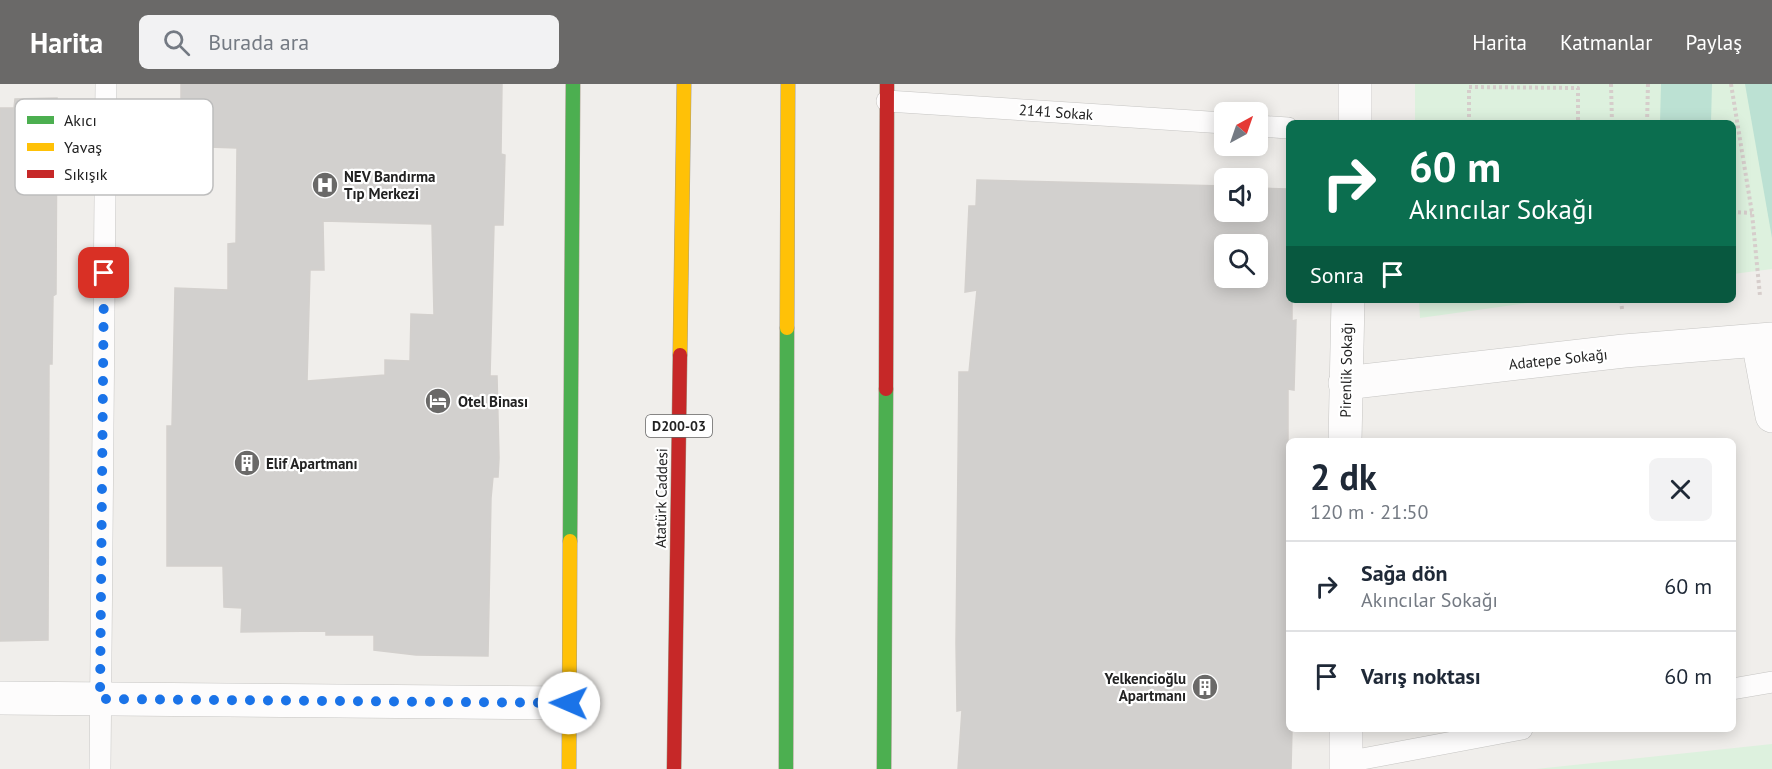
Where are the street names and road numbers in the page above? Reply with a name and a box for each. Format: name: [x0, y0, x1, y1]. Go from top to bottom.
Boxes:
street label: 2141 Sokak: [1018, 100, 1095, 124]
street label: Pirenlik Sokağı: [1336, 322, 1356, 418]
street label: Adatepe Sokağı: [1508, 344, 1608, 374]
road number: D200-03: [646, 415, 712, 437]
street label: Atatürk Caddesi: [651, 448, 671, 548]

